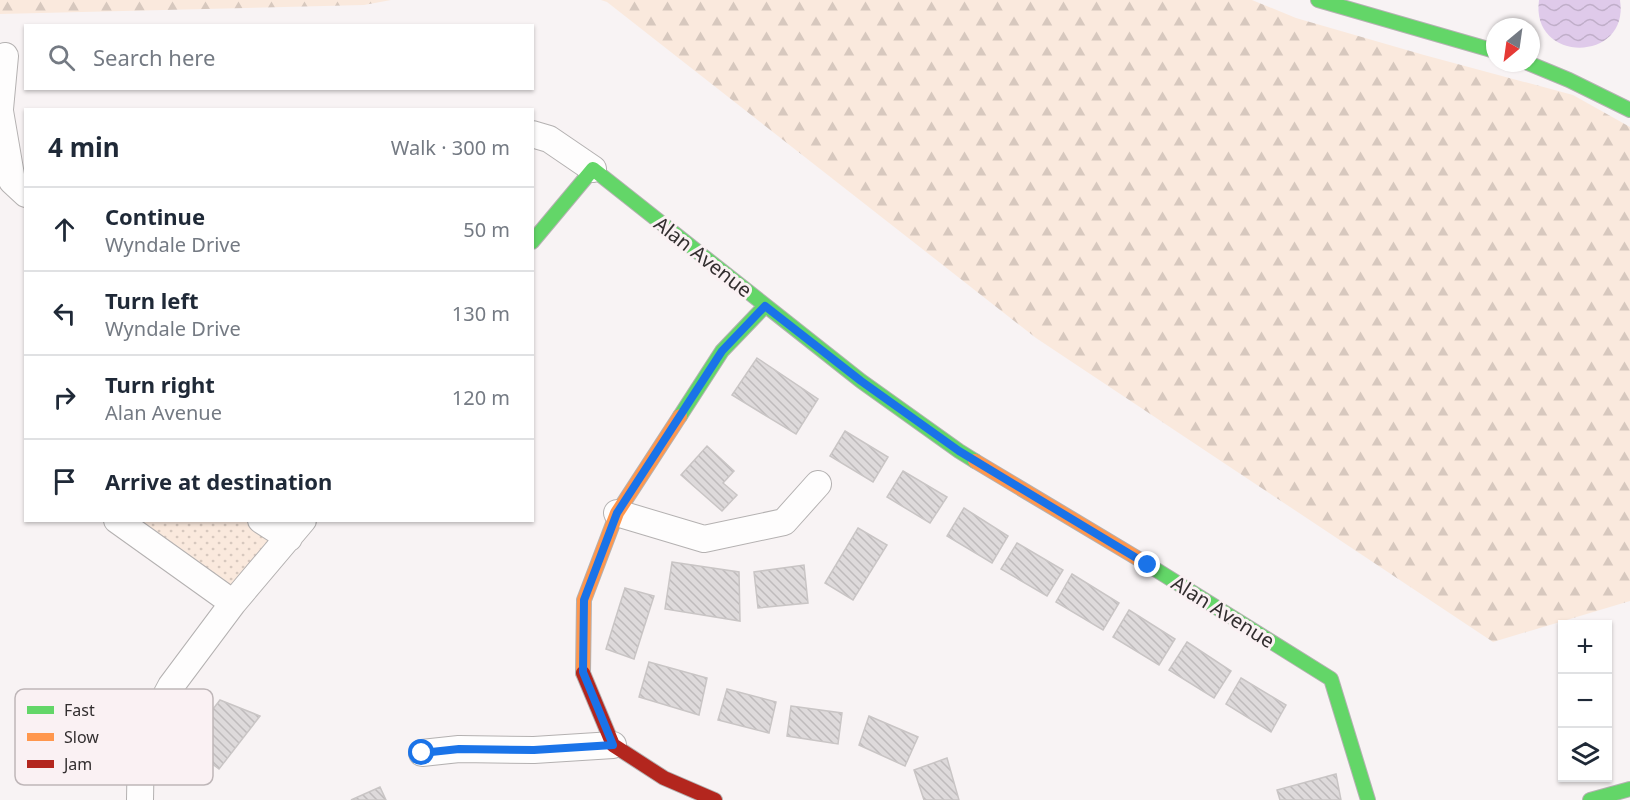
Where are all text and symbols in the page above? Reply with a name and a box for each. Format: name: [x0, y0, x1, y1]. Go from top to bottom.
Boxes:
north arrow: [1486, 18, 1540, 72]
search box: [24, 24, 534, 90]
icon: search: [45, 41, 78, 74]
text: Search here: [93, 42, 215, 72]
text: 4 min: [48, 129, 120, 165]
text: Walk · 300 m: [391, 134, 510, 161]
text: Continue: [105, 201, 205, 231]
street label: Alan Avenue: [649, 210, 758, 303]
icon: ahead: [48, 213, 81, 246]
text: 50 m: [463, 216, 510, 243]
text: Wyndale Drive: [105, 231, 241, 258]
text: Turn left: [105, 285, 199, 315]
icon: left: [48, 297, 81, 330]
text: 130 m: [452, 300, 510, 327]
text: Wyndale Drive: [105, 315, 241, 342]
text: Turn right: [105, 369, 215, 399]
icon: right: [48, 381, 81, 414]
text: 120 m: [452, 384, 510, 411]
text: Alan Avenue: [105, 399, 222, 426]
icon: arrive: [48, 465, 81, 498]
text: Arrive at destination: [105, 466, 332, 496]
route end: [1134, 551, 1160, 577]
street label: Alan Avenue: [1167, 569, 1280, 654]
map controls: [1558, 620, 1612, 782]
button: +: [1558, 620, 1612, 674]
button: −: [1558, 674, 1612, 728]
legend: [15, 689, 213, 785]
text: Fast: [64, 699, 95, 721]
text: Slow: [64, 726, 99, 748]
button: layers: [1558, 728, 1612, 782]
route start: [408, 739, 434, 765]
text: Jam: [62, 753, 92, 775]

